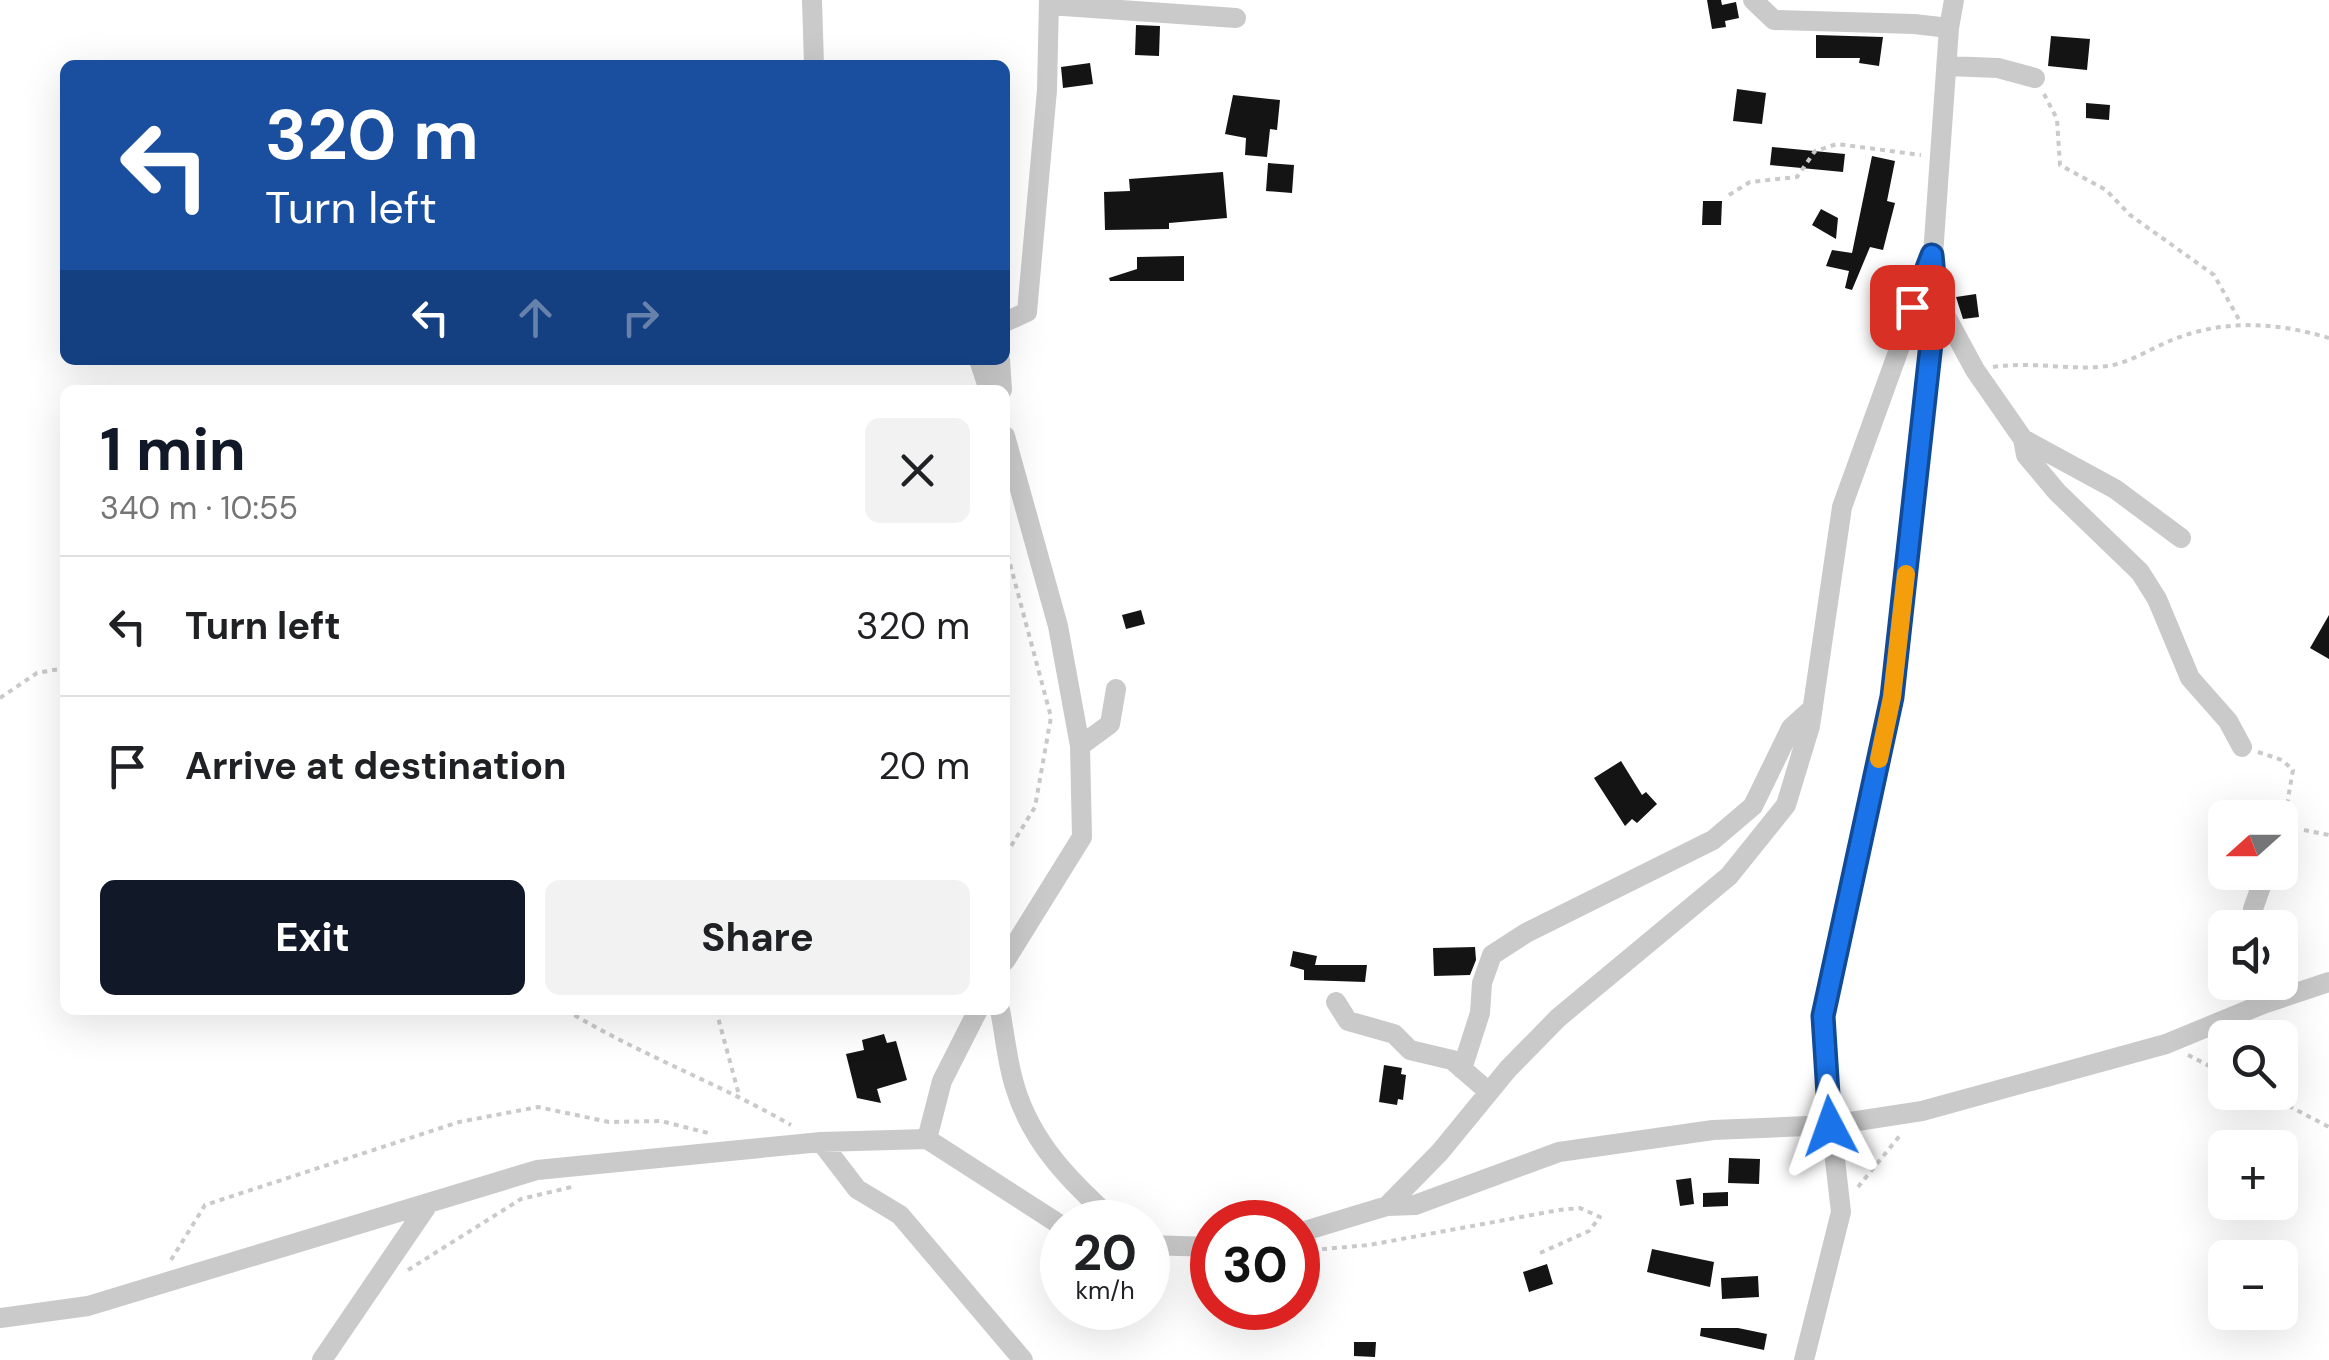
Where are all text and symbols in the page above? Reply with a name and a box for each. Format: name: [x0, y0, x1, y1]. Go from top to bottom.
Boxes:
text: 320 m: [265, 90, 479, 181]
icon: left: [100, 100, 230, 230]
text: Turn left: [265, 178, 437, 237]
pin: [1870, 265, 1955, 350]
icon: arrive: [1885, 280, 1940, 335]
icon: left: [403, 290, 458, 345]
icon: ahead: [508, 290, 563, 345]
icon: right: [613, 290, 668, 345]
text: 1 min: [100, 410, 246, 489]
button: close: [865, 418, 970, 523]
text: 340 m · 10:55: [100, 487, 298, 529]
icon: left: [100, 599, 155, 654]
text: Turn left: [185, 601, 341, 651]
text: 320 m: [856, 601, 970, 651]
icon: arrive: [100, 739, 155, 794]
text: Arrive at destination: [185, 741, 567, 791]
text: 20 m: [879, 741, 970, 791]
north arrow: [2208, 800, 2298, 890]
map controls: [2208, 800, 2298, 1330]
button: Exit: [100, 880, 525, 995]
button: Share: [545, 880, 970, 995]
button: sound: [2208, 910, 2298, 1000]
button: search: [2208, 1020, 2298, 1110]
position arrow: [1778, 1074, 1882, 1178]
button: +: [2208, 1130, 2298, 1220]
speed limit sign: 30: [1190, 1200, 1320, 1330]
text: 20: [1073, 1220, 1137, 1286]
button: −: [2208, 1240, 2298, 1330]
text: km/h: [1075, 1274, 1135, 1307]

